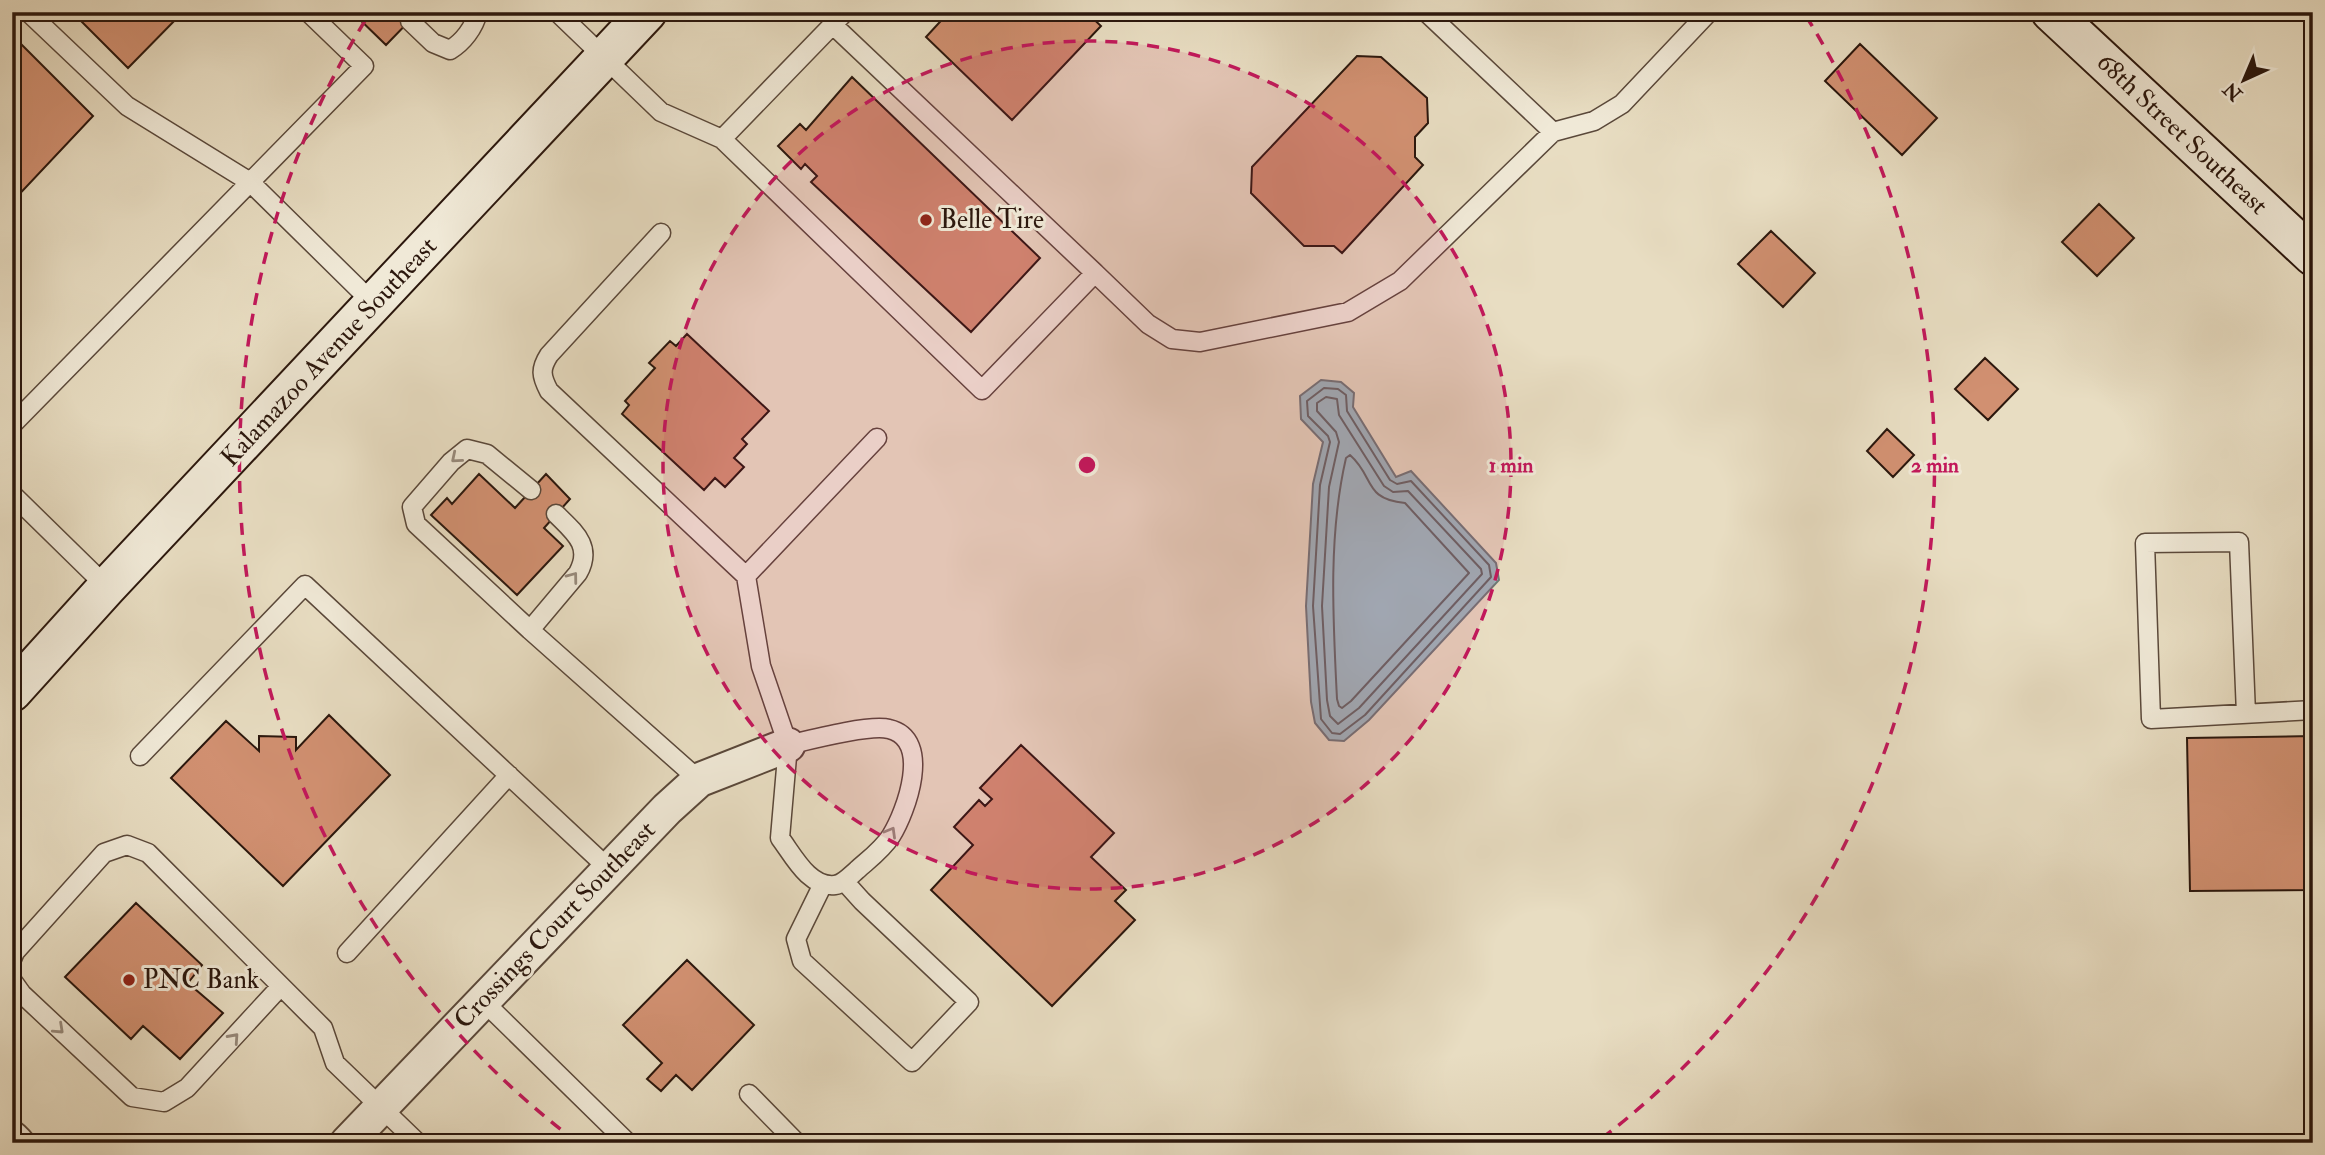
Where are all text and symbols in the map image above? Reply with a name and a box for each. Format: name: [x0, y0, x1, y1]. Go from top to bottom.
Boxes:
street label: 68th Street Southeast: [2090, 46, 2274, 222]
north arrow: [2210, 46, 2280, 116]
text: N: [2218, 76, 2248, 107]
place label: Belle Tire: [940, 204, 1044, 236]
marker: Belle Tire: [918, 212, 934, 228]
street label: Kalamazoo Avenue Southeast: [214, 231, 444, 473]
one-way arrow: [451, 450, 464, 462]
text: 1 min: [1489, 452, 1533, 479]
text: 2 min: [1911, 452, 1959, 479]
centre of rings: [1075, 453, 1099, 477]
one-way arrow: [565, 572, 578, 585]
street label: Crossings Court Southeast: [448, 815, 662, 1035]
one-way arrow: [883, 827, 896, 840]
place label: PNC Bank: [143, 964, 260, 996]
marker: PNC Bank: [121, 972, 137, 988]
one-way arrow: [51, 1020, 64, 1033]
one-way arrow: [225, 1033, 238, 1046]

